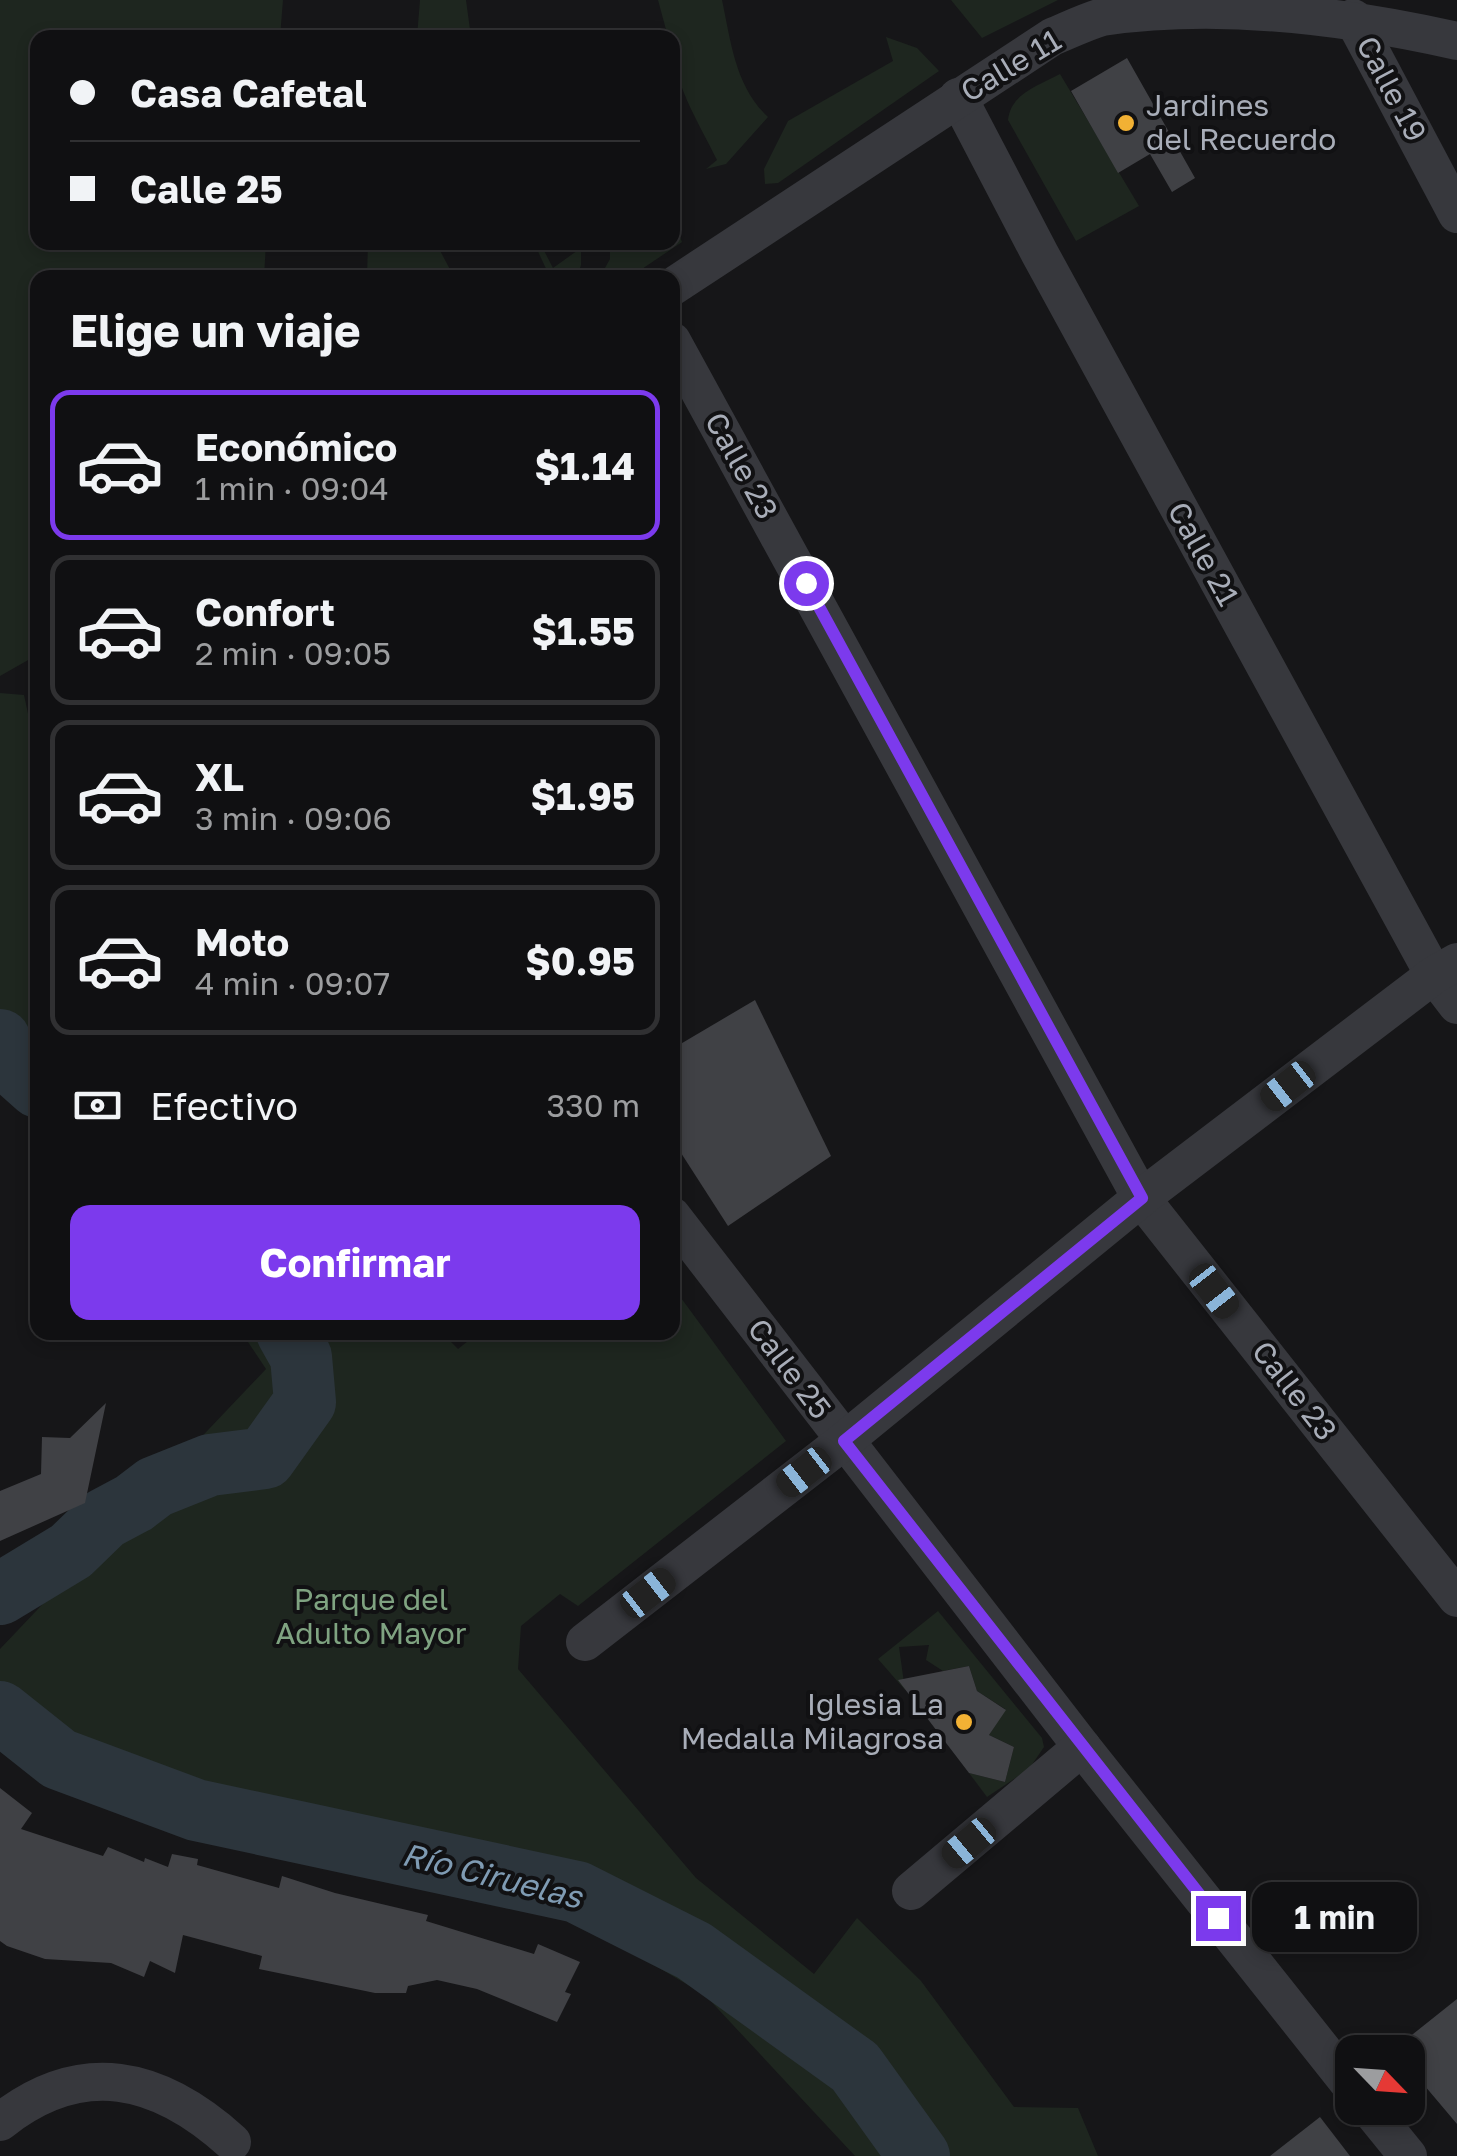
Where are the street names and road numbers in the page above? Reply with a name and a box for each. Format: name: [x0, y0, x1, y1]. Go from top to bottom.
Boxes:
street label: Calle 11: [954, 21, 1067, 109]
street label: Calle 19: [1349, 30, 1435, 147]
street label: Calle 23: [698, 406, 786, 525]
street label: Calle 21: [1161, 495, 1247, 612]
street label: Calle 25: [741, 1311, 839, 1426]
street label: Calle 23: [1245, 1334, 1345, 1447]

